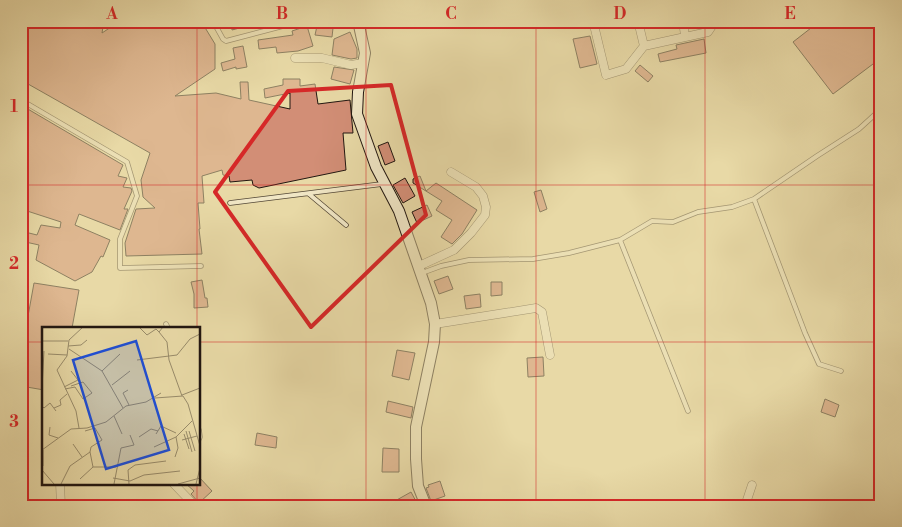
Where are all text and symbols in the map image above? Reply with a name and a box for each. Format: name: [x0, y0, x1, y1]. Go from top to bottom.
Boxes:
text: A: [105, 4, 118, 24]
text: B: [276, 4, 288, 24]
text: C: [445, 4, 457, 24]
text: D: [614, 4, 627, 24]
text: E: [784, 4, 796, 24]
text: 1: [10, 97, 18, 117]
text: 2: [9, 254, 19, 274]
inset map: [42, 327, 200, 484]
text: 3: [9, 412, 19, 432]

